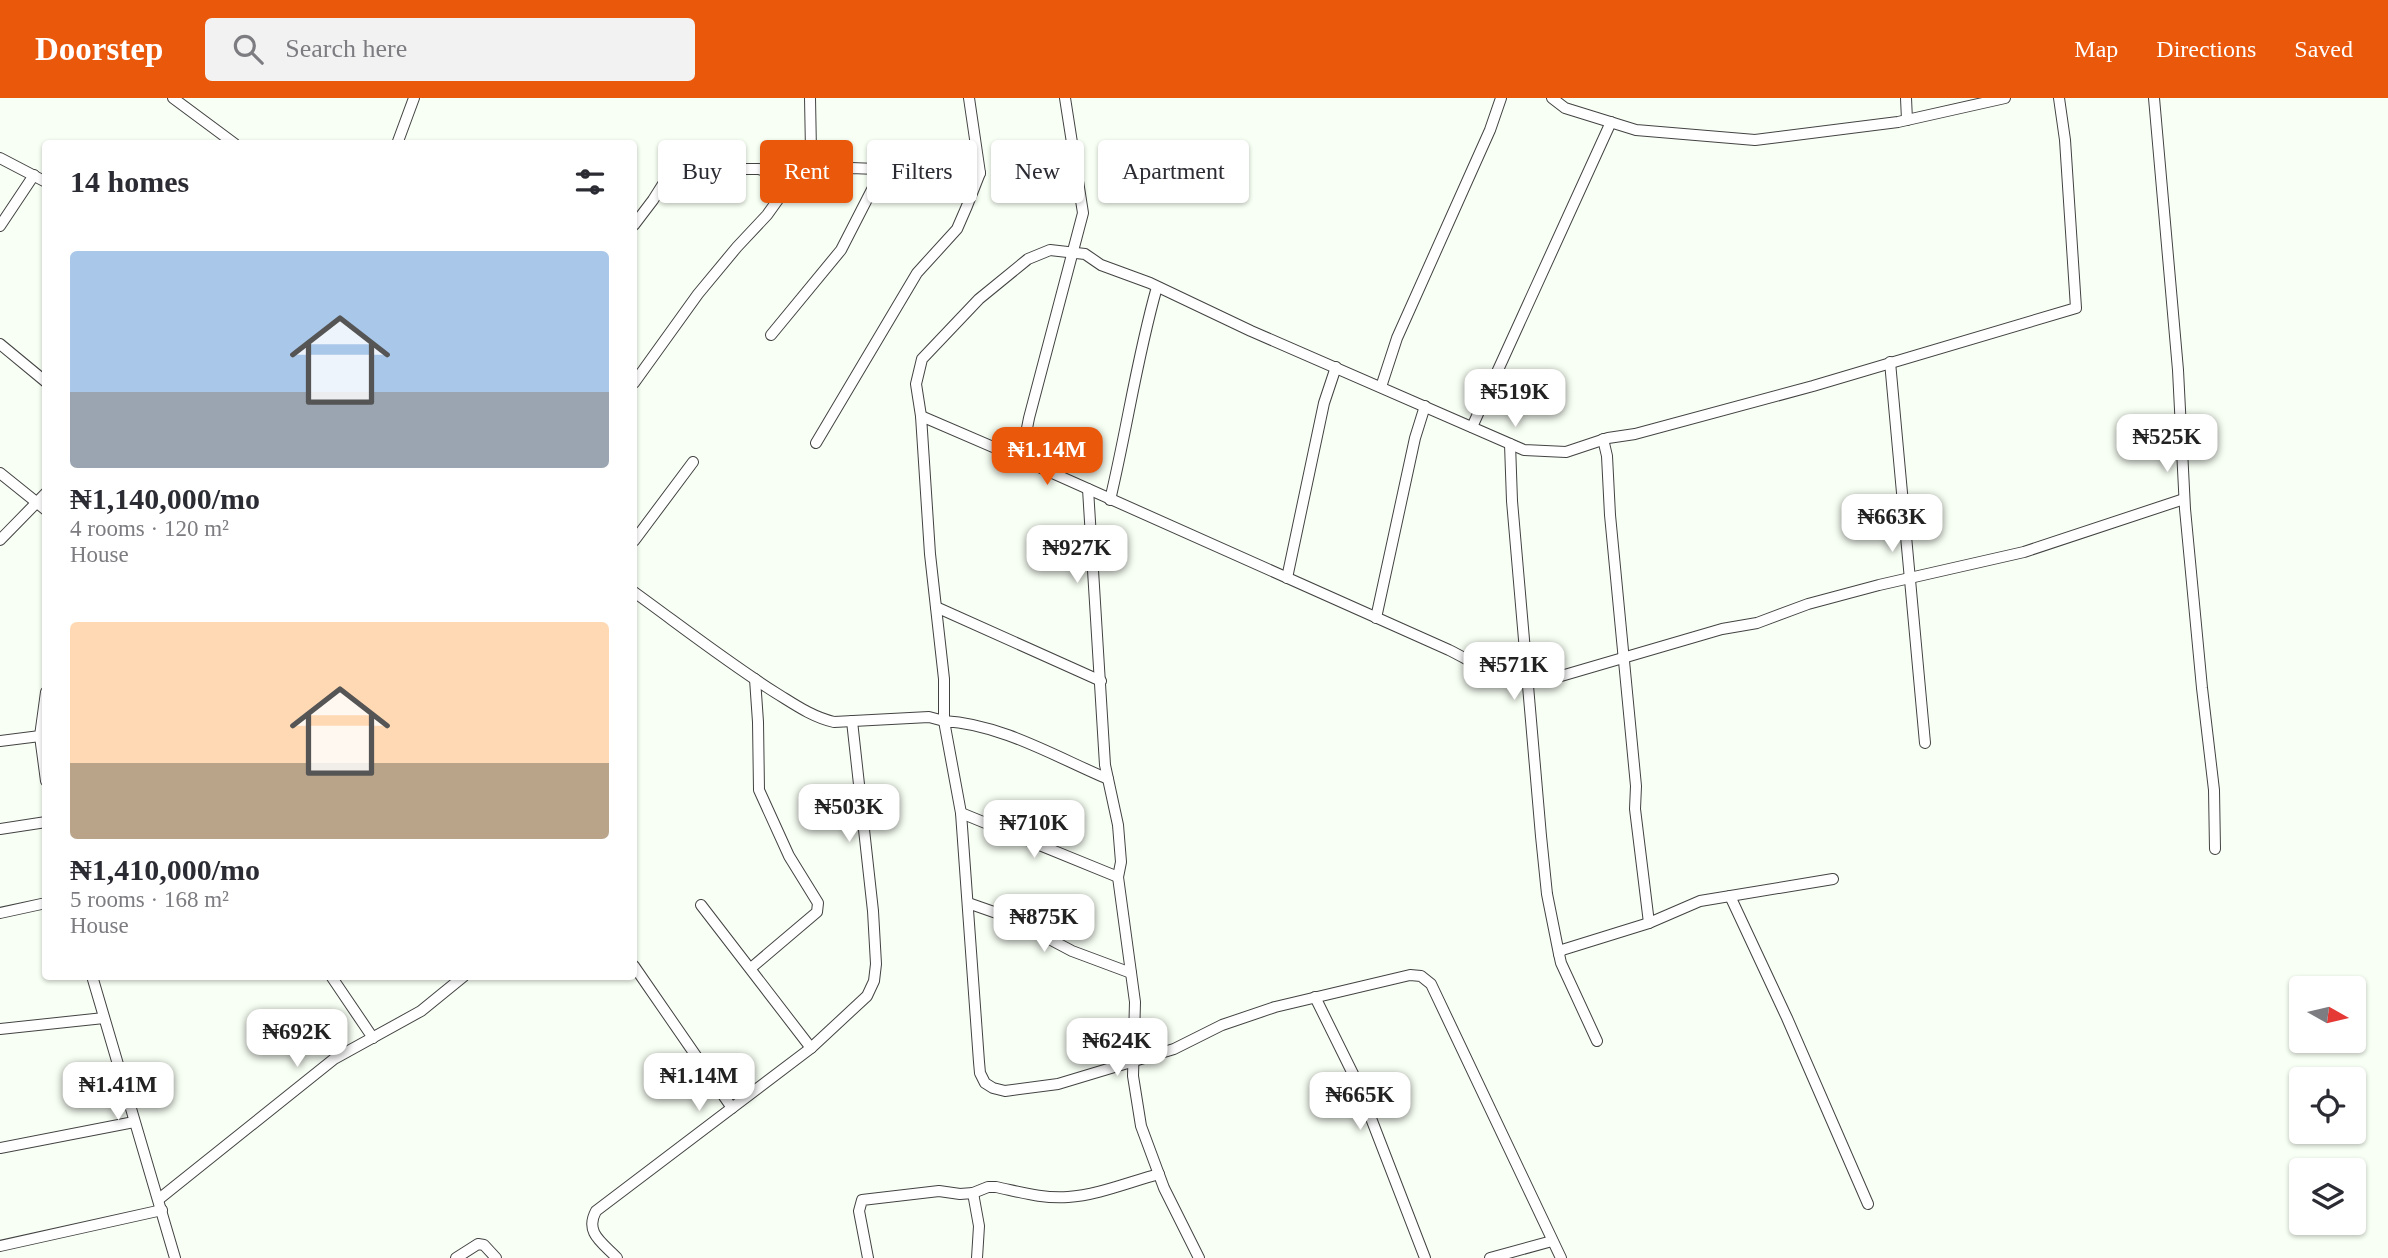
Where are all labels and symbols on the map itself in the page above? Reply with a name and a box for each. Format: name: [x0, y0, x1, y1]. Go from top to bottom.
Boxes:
pin: ₦519K: [1466, 370, 1564, 429]
pin: ₦525K: [2118, 414, 2216, 474]
pin: ₦1.14M: [990, 428, 1104, 487]
pin: ₦663K: [1843, 494, 1941, 554]
pin: ₦927K: [1028, 526, 1126, 585]
pin: ₦571K: [1465, 642, 1563, 702]
pin: ₦503K: [800, 784, 898, 844]
pin: ₦710K: [985, 800, 1083, 860]
pin: ₦875K: [995, 894, 1093, 954]
north arrow: [2289, 976, 2366, 1054]
pin: ₦692K: [248, 1010, 346, 1069]
pin: ₦624K: [1068, 1018, 1166, 1078]
pin: ₦1.14M: [642, 1054, 756, 1113]
pin: ₦1.41M: [61, 1062, 175, 1122]
pin: ₦665K: [1311, 1072, 1409, 1132]

